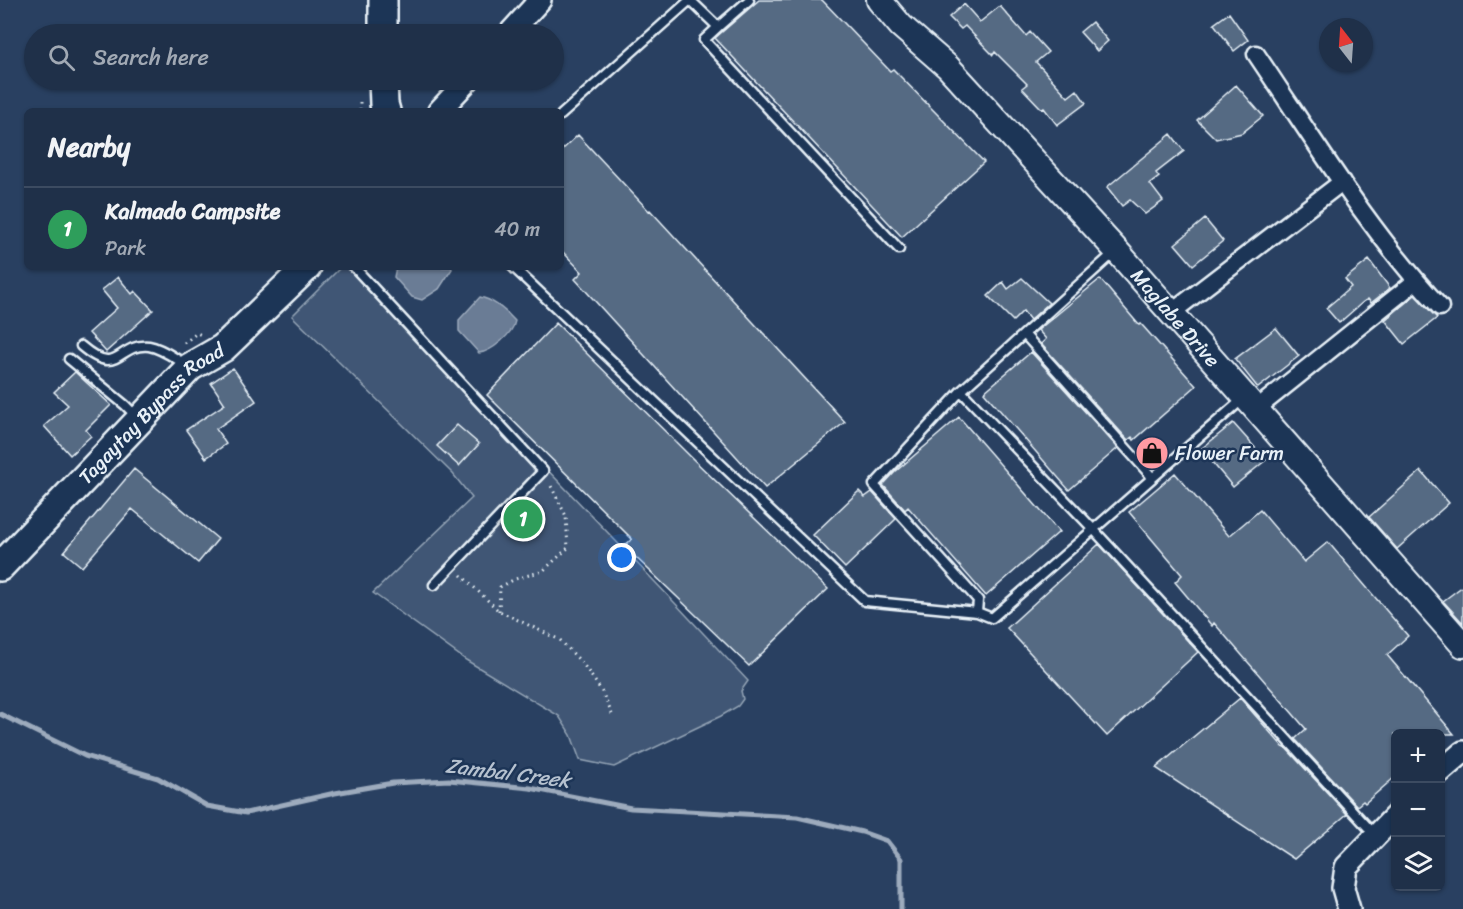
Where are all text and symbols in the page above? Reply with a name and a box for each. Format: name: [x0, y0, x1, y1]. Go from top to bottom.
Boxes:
north arrow: [1319, 18, 1373, 72]
search box: [24, 24, 564, 90]
text: Search here: [93, 38, 209, 77]
icon: search: [45, 41, 78, 74]
text: Nearby: [48, 124, 130, 170]
text: Kalmado Campsite: [105, 192, 280, 231]
text: 1: [63, 212, 72, 247]
text: 40 m: [494, 212, 540, 247]
text: Park: [105, 231, 146, 266]
street label: Maglabe Drive: [1122, 260, 1229, 376]
street label: Tagaytay Bypass Road: [69, 333, 232, 493]
shop icon: Flower Farm: [1134, 435, 1170, 471]
place label: Flower Farm: [1175, 436, 1284, 471]
pin: 1: [504, 496, 542, 542]
your location: [607, 543, 636, 572]
map controls: [1391, 729, 1445, 891]
button: +: [1391, 729, 1445, 783]
water label: Zambal Creek: [444, 747, 575, 800]
button: −: [1391, 783, 1445, 837]
button: layers: [1391, 837, 1445, 891]

